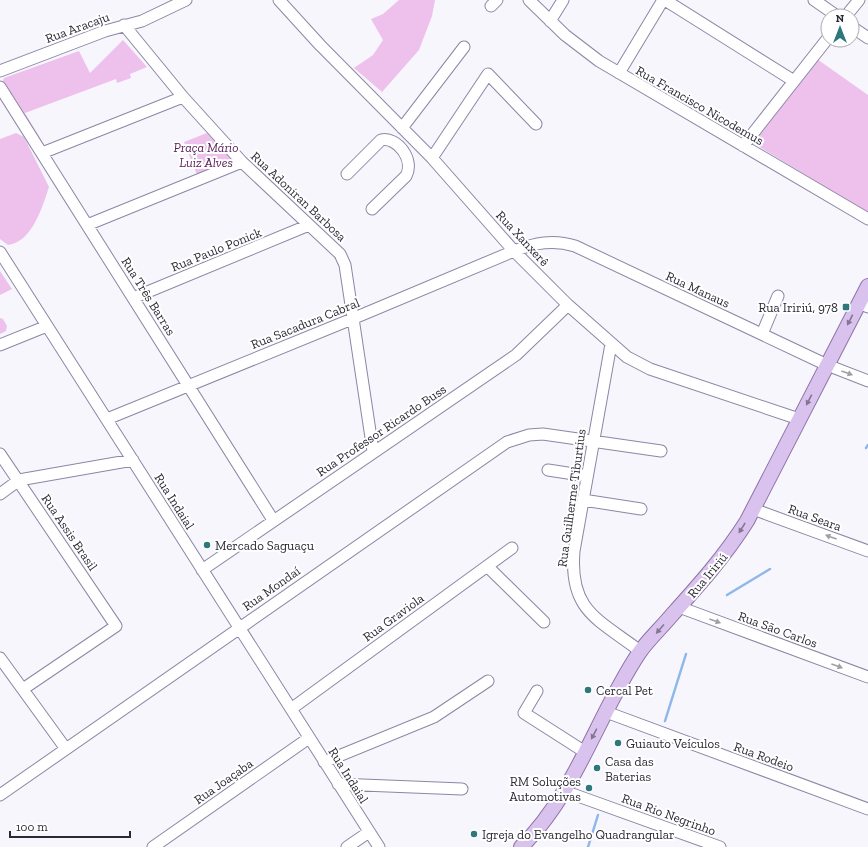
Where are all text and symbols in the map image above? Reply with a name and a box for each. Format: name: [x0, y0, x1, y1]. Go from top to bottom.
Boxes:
north arrow: [820, 8, 860, 48]
street label: Rua Aracaju: [43, 9, 112, 47]
text: N: [836, 12, 845, 25]
street label: Rua Francisco Nicodemus: [633, 63, 767, 148]
park label: Praça Mário Luiz Alves: [174, 140, 238, 170]
street label: Rua Adoniran Barbosa: [248, 148, 350, 245]
street label: Rua Xanxerê: [493, 207, 552, 269]
street label: Rua Paulo Ponick: [169, 224, 264, 274]
street label: Rua Três Barras: [119, 254, 179, 338]
street label: Rua Manaus: [663, 268, 732, 311]
street label: Rua Sacadura Cabral: [249, 295, 362, 352]
place label: Rua Iririú, 978: [758, 300, 838, 315]
marker: Rua Iririú, 978: [841, 302, 851, 312]
one-way arrow: [846, 315, 853, 326]
one-way arrow: [842, 370, 854, 376]
street label: Rua Professor Ricardo Buss: [314, 381, 449, 479]
one-way arrow: [806, 394, 812, 406]
street label: Rua Guilherme Tiburtius: [554, 428, 589, 568]
street label: Rua Indaial: [152, 471, 198, 532]
street label: Rua Assis Brasil: [39, 491, 101, 574]
street label: Rua Seara: [786, 501, 844, 534]
one-way arrow: [739, 522, 746, 534]
one-way arrow: [825, 534, 837, 540]
place label: Mercado Saguaçu: [215, 538, 315, 553]
marker: Mercado Saguaçu: [202, 540, 212, 550]
street label: Rua Iririú: [684, 549, 731, 601]
street label: Rua Mondaí: [240, 563, 303, 614]
street label: Rua Graviola: [360, 590, 427, 645]
street label: Rua São Carlos: [736, 608, 820, 651]
one-way arrow: [710, 618, 722, 624]
one-way arrow: [655, 624, 664, 635]
one-way arrow: [832, 663, 844, 669]
place label: Cercal Pet: [596, 683, 653, 698]
marker: Cercal Pet: [583, 685, 593, 695]
one-way arrow: [591, 729, 597, 740]
place label: Guiauto Veículos: [626, 736, 720, 751]
marker: Guiauto Veículos: [613, 738, 623, 748]
street label: Rua Rodeio: [732, 739, 796, 774]
street label: Rua Indaial: [326, 745, 372, 806]
place label: Casa das Baterias: [605, 754, 654, 784]
street label: Rua Joaçaba: [191, 755, 256, 807]
marker: Casa das Baterias: [592, 763, 602, 773]
place label: RM Soluções Automotivas: [509, 774, 581, 804]
marker: RM Soluções Automotivas: [584, 783, 594, 793]
street label: Rua Rio Negrinho: [620, 791, 718, 839]
scale bar: [10, 813, 130, 839]
text: 100 m: [16, 820, 48, 834]
place label: Igreja do Evangelho Quadrangular: [482, 827, 675, 843]
marker: Igreja do Evangelho Quadrangular: [469, 829, 479, 839]

